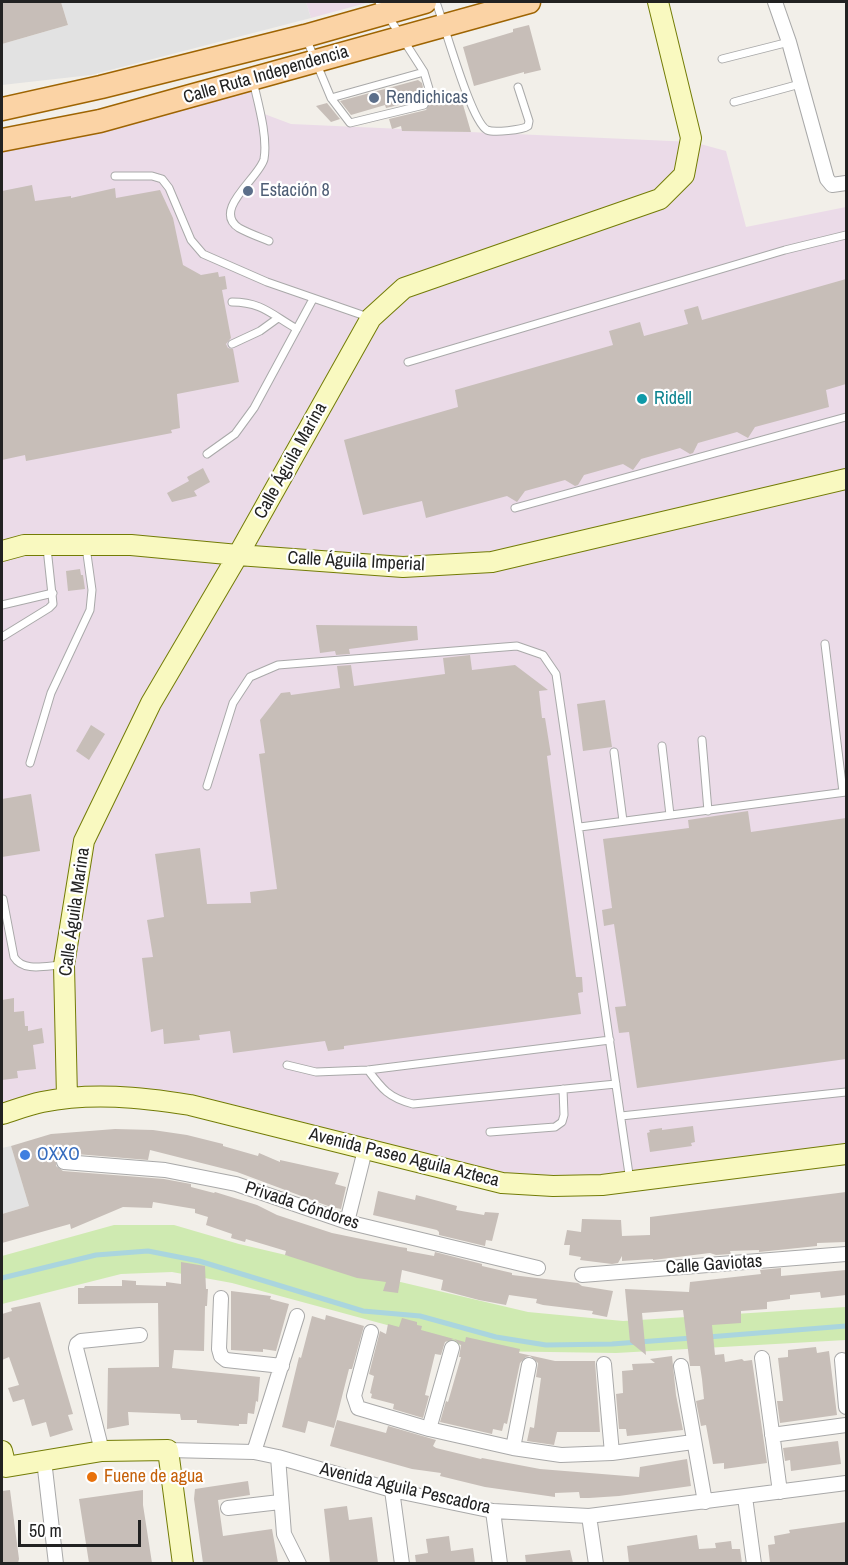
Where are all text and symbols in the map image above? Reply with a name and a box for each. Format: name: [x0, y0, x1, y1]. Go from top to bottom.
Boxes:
street label: Calle Ruta Independencia: [181, 41, 351, 109]
place label: Rendichicas: [386, 87, 468, 109]
marker: Rendichicas: [367, 91, 381, 105]
place label: Estación 8: [260, 180, 330, 202]
marker: Estación 8: [241, 184, 255, 198]
place label: Ridell: [654, 388, 692, 410]
marker: Ridell: [635, 392, 649, 406]
street label: Calle Águila Marina: [250, 399, 332, 523]
street label: Calle Águila Imperial: [287, 548, 425, 576]
street label: Calle Águila Marina: [55, 846, 95, 978]
street label: Avenida Paseo Aguila Azteca: [307, 1124, 501, 1192]
place label: OXXO: [37, 1144, 80, 1166]
marker: OXXO: [18, 1148, 32, 1162]
street label: Privada Cóndores: [242, 1177, 362, 1235]
street label: Calle Gaviotas: [665, 1251, 763, 1279]
street label: Avenida Aguila Pescadora: [318, 1459, 492, 1519]
place label: Fuene de agua: [104, 1466, 203, 1488]
marker: Fuene de agua: [85, 1470, 99, 1484]
scale bar: [21, 1508, 144, 1546]
text: 50 m: [29, 1518, 62, 1543]

